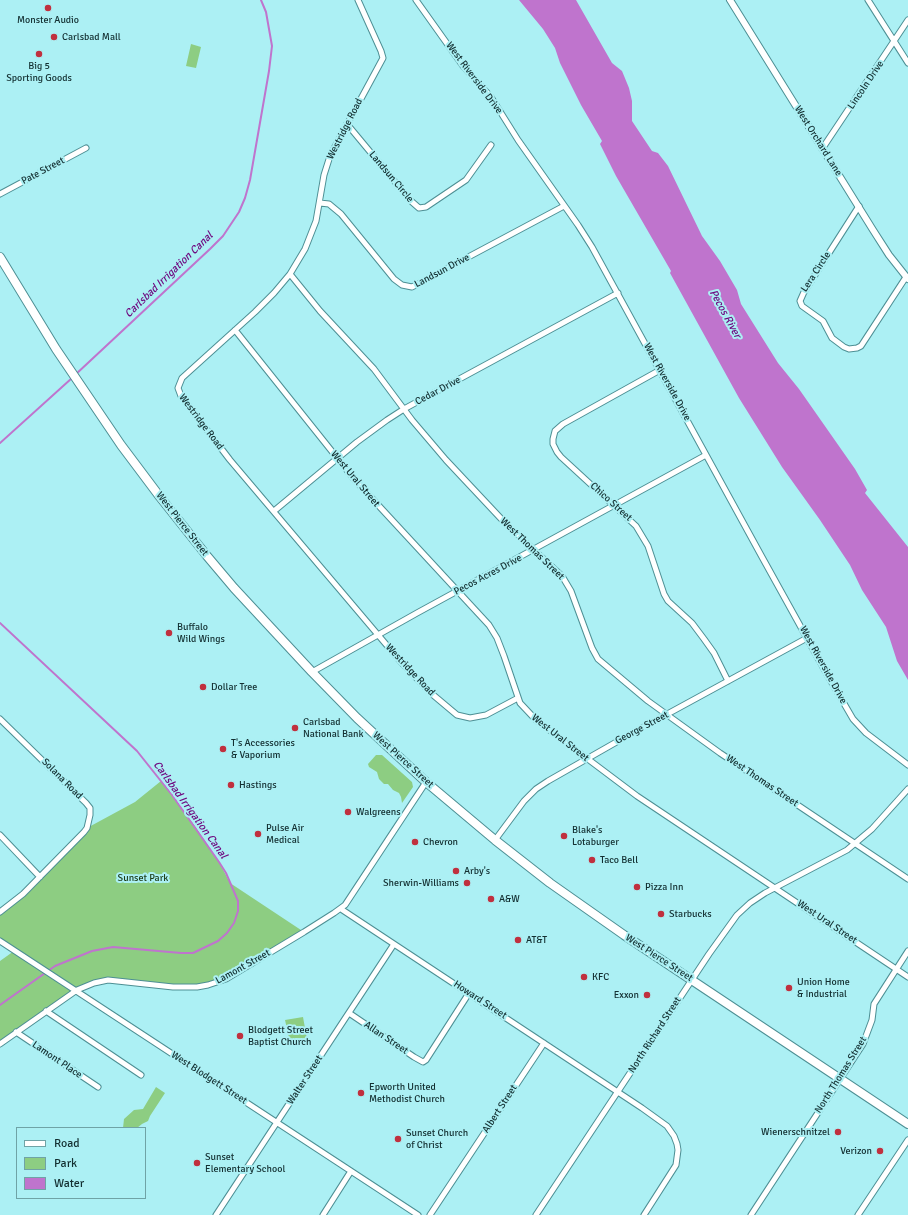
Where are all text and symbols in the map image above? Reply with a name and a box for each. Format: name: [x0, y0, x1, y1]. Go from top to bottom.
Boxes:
marker: Monster Audio: [43, 3, 53, 13]
place label: Monster Audio: [17, 14, 79, 26]
place label: Carlsbad Mall: [62, 31, 121, 43]
marker: Carlsbad Mall: [49, 32, 59, 42]
street label: West Riverside Drive: [443, 40, 505, 116]
marker: Big 5 Sporting Goods: [34, 49, 44, 59]
street label: Lincoln Drive: [845, 58, 887, 112]
place label: Big 5 Sporting Goods: [6, 60, 72, 84]
street label: Westridge Road: [325, 97, 365, 161]
street label: West Orchard Lane: [792, 104, 844, 178]
street label: Landsun Circle: [366, 149, 416, 205]
street label: Pate Street: [19, 155, 67, 187]
water label: Carlsbad Irrigation Canal: [122, 229, 216, 321]
street label: Lera Circle: [799, 250, 833, 294]
street label: Landsun Drive: [412, 251, 472, 291]
water label: Pecos River: [706, 287, 744, 341]
street label: West Riverside Drive: [641, 341, 693, 423]
street label: Cedar Drive: [413, 374, 463, 408]
street label: Westridge Road: [176, 392, 226, 452]
street label: West Ural Street: [328, 448, 382, 510]
street label: Chico Street: [588, 480, 634, 524]
street label: West Pierce Street: [153, 490, 211, 558]
street label: West Thomas Street: [497, 515, 567, 583]
street label: Pecos Acres Drive: [452, 552, 524, 598]
place label: Buffalo Wild Wings: [177, 621, 225, 644]
street label: West Riverside Drive: [797, 624, 849, 706]
marker: Buffalo Wild Wings: [164, 628, 174, 638]
street label: Westridge Road: [383, 642, 437, 698]
place label: Dollar Tree: [211, 681, 257, 693]
marker: Dollar Tree: [198, 682, 208, 692]
street label: George Street: [613, 709, 671, 747]
street label: West Ural Street: [529, 712, 591, 764]
place label: Carlsbad National Bank: [303, 716, 363, 740]
marker: Carlsbad National Bank: [290, 723, 300, 733]
street label: West Pierce Street: [370, 729, 436, 791]
place label: T's Accessories & Vaporium: [231, 737, 295, 760]
marker: T's Accessories & Vaporium: [218, 744, 228, 754]
street label: West Thomas Street: [724, 752, 800, 810]
street label: Solana Road: [39, 756, 85, 802]
water label: Carlsbad Irrigation Canal: [150, 759, 230, 861]
place label: Hastings: [239, 779, 277, 791]
marker: Hastings: [226, 780, 236, 790]
place label: Walgreens: [356, 806, 401, 818]
marker: Walgreens: [343, 807, 353, 817]
place label: Pulse Air Medical: [266, 822, 304, 846]
place label: Blake's Lotaburger: [572, 824, 619, 848]
marker: Pulse Air Medical: [253, 829, 263, 839]
marker: Blake's Lotaburger: [559, 831, 569, 841]
place label: Chevron: [423, 836, 458, 848]
marker: Chevron: [410, 837, 420, 847]
place label: Taco Bell: [600, 854, 638, 866]
marker: Taco Bell: [587, 855, 597, 865]
place label: Arby's: [464, 865, 490, 877]
marker: Arby's: [451, 866, 461, 876]
park label: Sunset Park: [118, 872, 168, 884]
place label: Sherwin-Williams: [383, 877, 459, 889]
marker: Sherwin-Williams: [462, 878, 472, 888]
place label: Pizza Inn: [645, 881, 683, 893]
marker: Pizza Inn: [632, 882, 642, 892]
place label: A&W: [499, 893, 520, 905]
marker: A&W: [486, 894, 496, 904]
street label: West Ural Street: [795, 898, 859, 946]
place label: Starbucks: [669, 908, 712, 920]
marker: Starbucks: [656, 909, 666, 919]
street label: West Pierce Street: [623, 932, 695, 984]
place label: AT&T: [526, 934, 547, 946]
marker: AT&T: [513, 935, 523, 945]
street label: Lamont Street: [214, 947, 272, 987]
place label: KFC: [592, 971, 609, 983]
marker: KFC: [579, 972, 589, 982]
place label: Union Home & Industrial: [797, 976, 850, 1000]
street label: Howard Street: [451, 978, 509, 1022]
marker: Union Home & Industrial: [784, 983, 794, 993]
place label: Exxon: [614, 989, 639, 1001]
marker: Exxon: [642, 990, 652, 1000]
street label: North Richard Street: [626, 995, 684, 1075]
street label: Allan Street: [362, 1019, 410, 1057]
place label: Blodgett Street Baptist Church: [248, 1024, 313, 1048]
marker: Blodgett Street Baptist Church: [235, 1031, 245, 1041]
street label: North Thomas Street: [813, 1034, 869, 1116]
street label: Lamont Place: [30, 1039, 84, 1081]
street label: West Blodgett Street: [169, 1049, 249, 1107]
street label: Walter Street: [285, 1053, 325, 1107]
place label: Epworth United Methodist Church: [369, 1081, 445, 1104]
street label: Albert Street: [480, 1083, 520, 1135]
marker: Epworth United Methodist Church: [356, 1088, 366, 1098]
place label: Wienerschnitzel: [761, 1126, 830, 1138]
legend: [16, 1127, 146, 1199]
place label: Sunset Church of Christ: [406, 1127, 468, 1150]
marker: Wienerschnitzel: [833, 1127, 843, 1137]
marker: Sunset Church of Christ: [393, 1134, 403, 1144]
text: Road: [54, 1136, 80, 1151]
place label: Verizon: [840, 1145, 872, 1157]
marker: Verizon: [875, 1146, 885, 1156]
place label: Sunset Elementary School: [205, 1151, 285, 1174]
text: Park: [54, 1156, 77, 1171]
marker: Sunset Elementary School: [192, 1158, 202, 1168]
text: Water: [54, 1176, 84, 1191]

